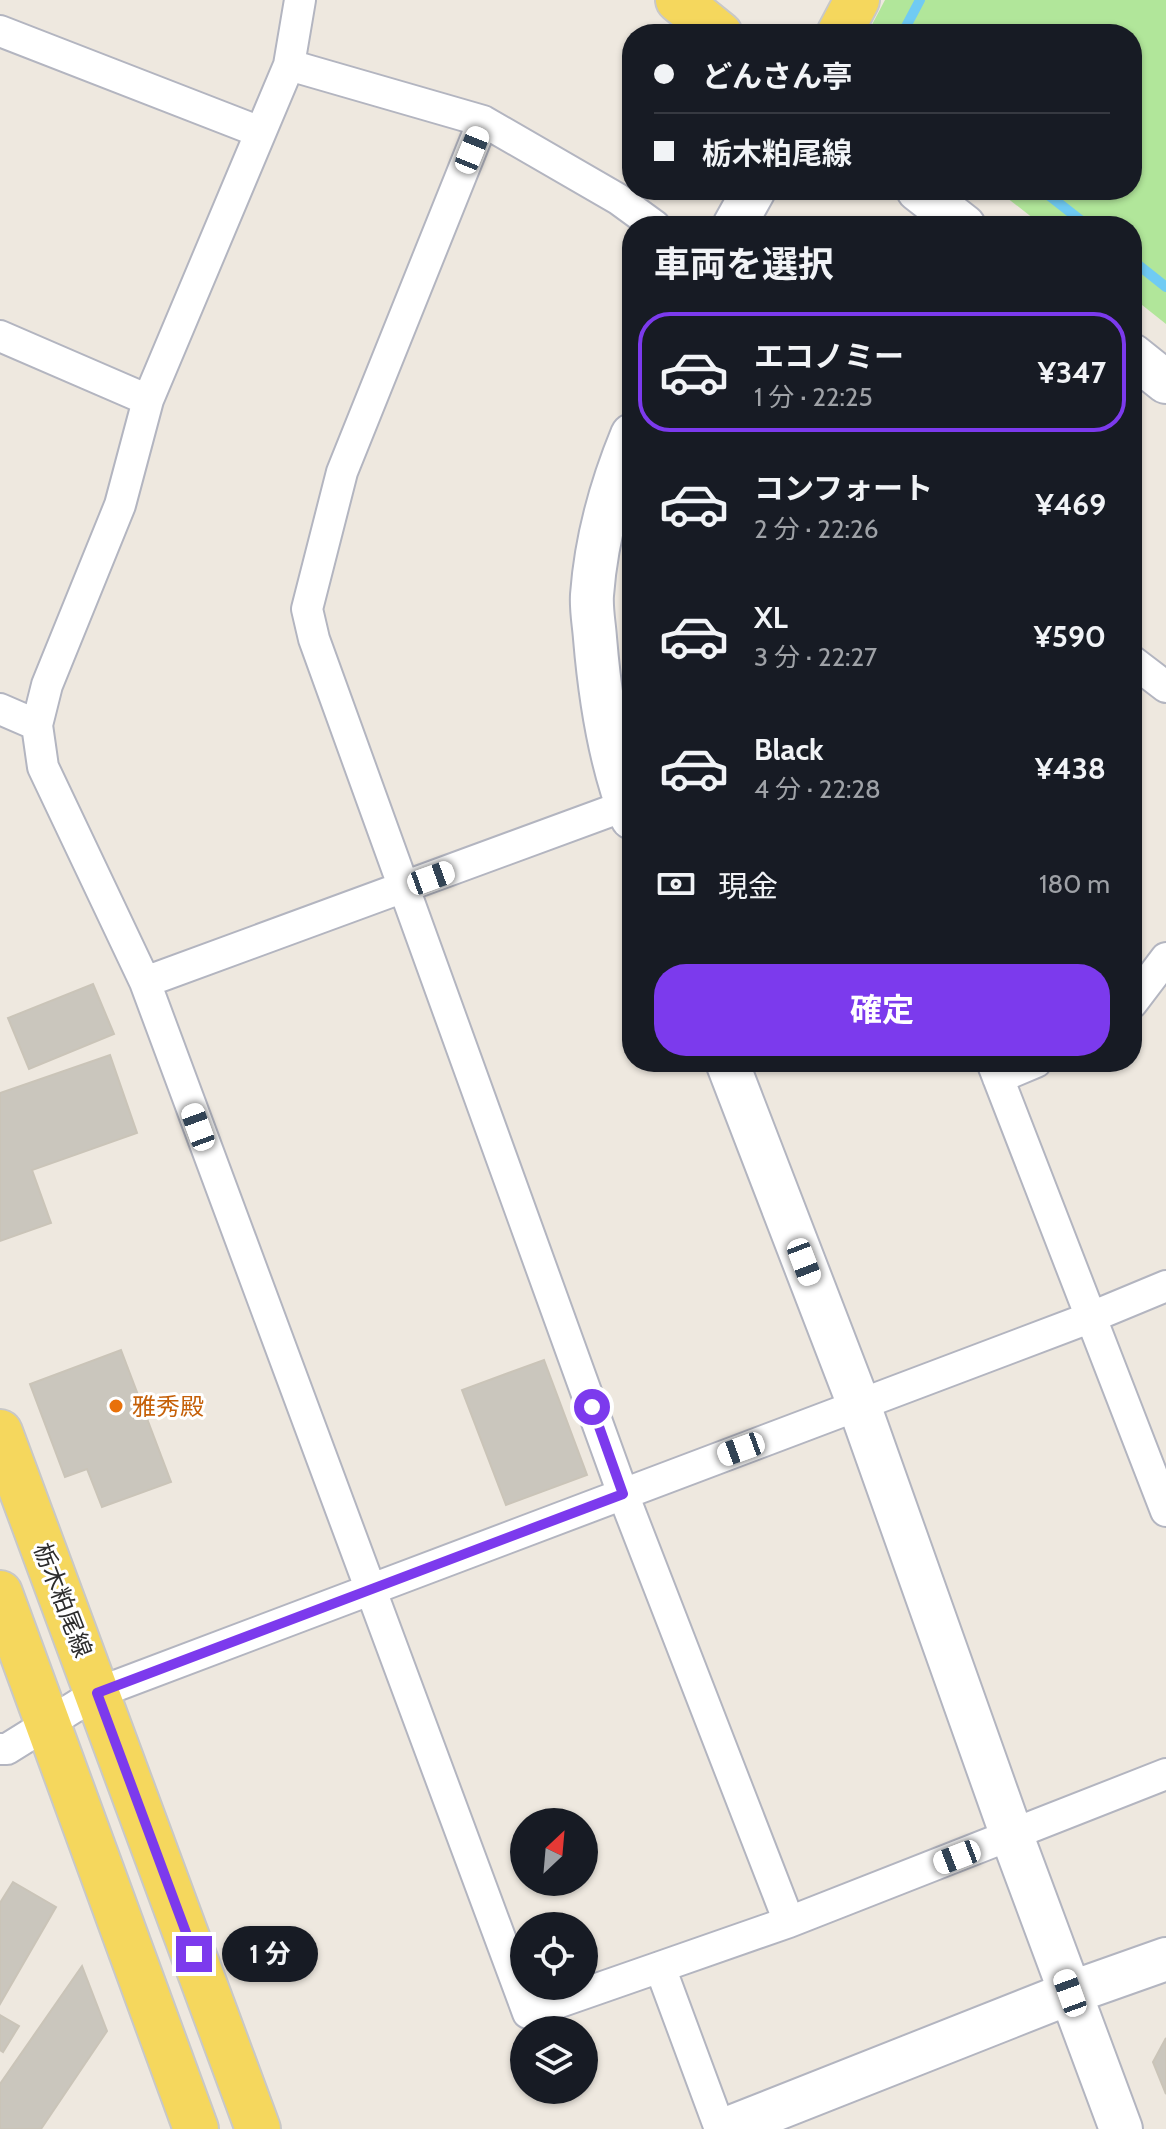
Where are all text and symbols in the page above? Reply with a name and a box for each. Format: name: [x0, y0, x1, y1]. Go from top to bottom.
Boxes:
text: どんさん亭: [702, 58, 852, 95]
car: [452, 123, 492, 177]
text: 栃木粕尾線: [702, 135, 852, 172]
text: 車両を選択: [654, 242, 834, 286]
icon: car: [658, 336, 730, 408]
text: エコノミー: [754, 338, 904, 375]
text: ¥347: [1038, 354, 1106, 391]
text: 1 分 · 22:25: [754, 381, 873, 413]
icon: car: [658, 468, 730, 540]
text: コンフォート: [754, 470, 933, 507]
text: ¥469: [1036, 486, 1106, 523]
text: 2 分 · 22:26: [754, 513, 878, 545]
text: XL: [754, 599, 788, 636]
icon: car: [658, 600, 730, 672]
text: ¥590: [1034, 618, 1106, 655]
text: 3 分 · 22:27: [754, 641, 877, 673]
text: Black: [754, 731, 824, 768]
icon: car: [658, 732, 730, 804]
text: ¥438: [1035, 750, 1106, 787]
text: 4 分 · 22:28: [754, 773, 881, 805]
car: [404, 859, 458, 897]
icon: cash: [654, 862, 698, 906]
text: 現金: [718, 868, 778, 905]
text: 180 m: [1039, 868, 1110, 900]
button: 確定: [654, 964, 1110, 1056]
car: [179, 1100, 217, 1154]
car: [784, 1235, 824, 1289]
route start: [574, 1389, 610, 1425]
place label: 雅秀殿: [132, 1392, 204, 1421]
marker: 雅秀殿: [107, 1397, 125, 1415]
car: [714, 1430, 768, 1468]
street label: 栃木粕尾線: [28, 1539, 98, 1661]
north arrow: [510, 1808, 598, 1896]
map controls: [510, 1808, 598, 2104]
car: [930, 1837, 984, 1877]
button: locate: [510, 1912, 598, 2000]
callout: 1 分: [222, 1926, 318, 1982]
route end: [176, 1936, 212, 1972]
text: 1 分: [249, 1938, 291, 1970]
car: [1051, 1966, 1089, 2020]
button: layers: [510, 2016, 598, 2104]

